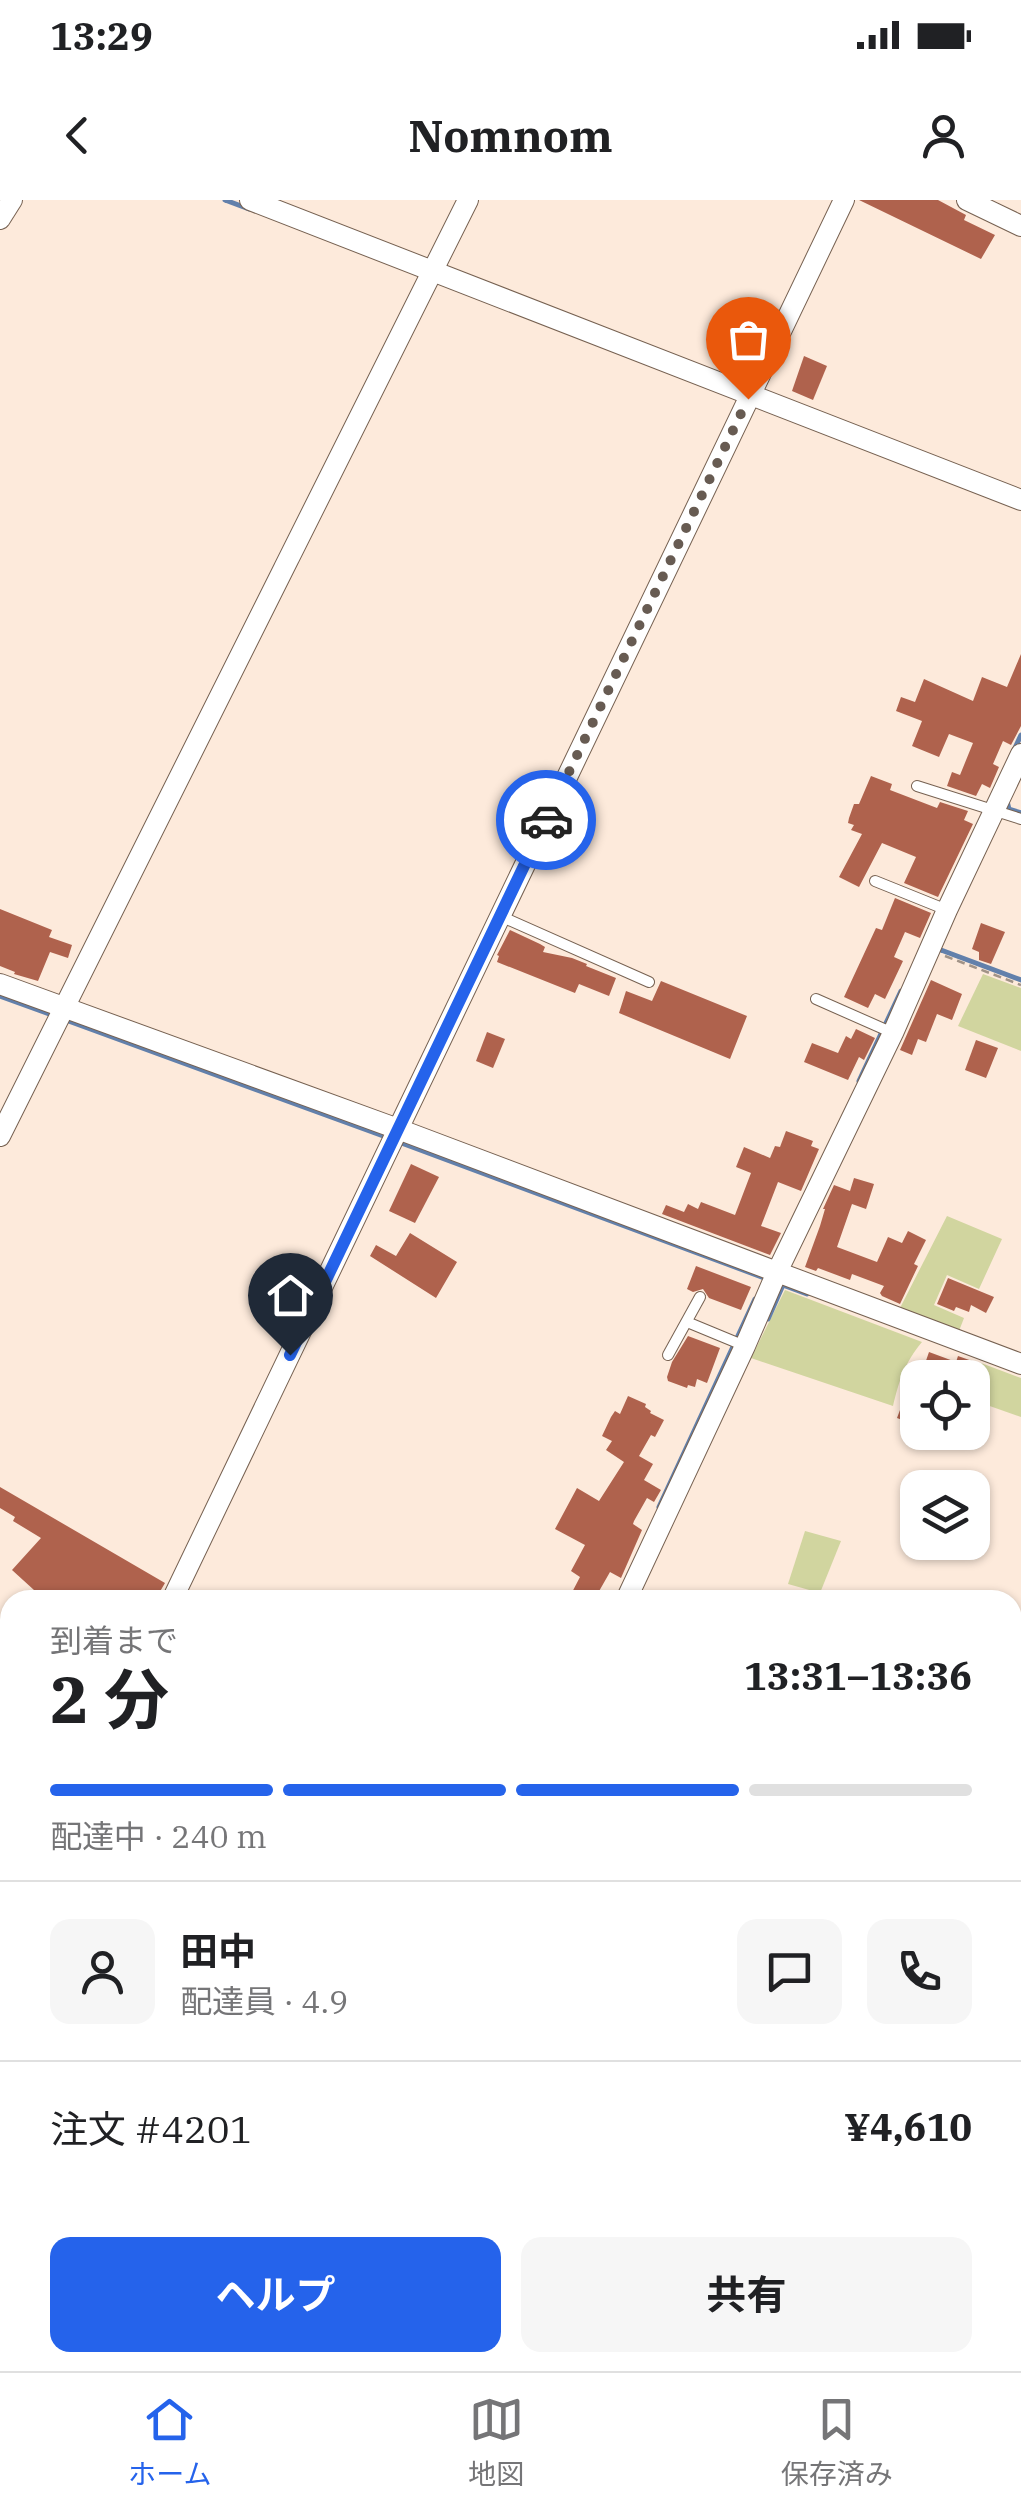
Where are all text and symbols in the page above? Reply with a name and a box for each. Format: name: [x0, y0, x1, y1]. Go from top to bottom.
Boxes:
text: 13:29: [50, 11, 153, 60]
text: Nomnom: [408, 106, 613, 164]
icon: back: [50, 108, 105, 163]
icon: person: [916, 108, 971, 163]
pin: [706, 297, 791, 400]
icon: bag: [721, 312, 776, 367]
courier: [496, 770, 596, 870]
icon: car: [519, 793, 574, 848]
pin: [248, 1253, 333, 1356]
icon: home: [263, 1268, 318, 1323]
map controls: [900, 1360, 990, 1560]
button: locate: [900, 1360, 990, 1450]
button: layers: [900, 1470, 990, 1560]
text: 到着まで: [50, 1619, 178, 1661]
text: 13:31–13:36: [744, 1651, 972, 1700]
text: 2 分: [50, 1656, 169, 1741]
text: 配達中 · 240 m: [50, 1815, 267, 1857]
button: person: [50, 1919, 155, 2024]
button: chat: [737, 1919, 842, 2024]
button: phone: [867, 1919, 972, 2024]
text: 田中: [180, 1926, 256, 1975]
text: 配達員 · 4.9: [180, 1980, 348, 2022]
text: ¥4,610: [844, 2102, 972, 2151]
text: 注文 #4201: [50, 2104, 252, 2153]
button: ヘルプ: [50, 2237, 501, 2352]
button: 共有: [521, 2237, 972, 2352]
tab: ホーム: [128, 2392, 211, 2492]
tab: 地図: [468, 2392, 524, 2492]
tab: 保存済み: [781, 2392, 893, 2492]

